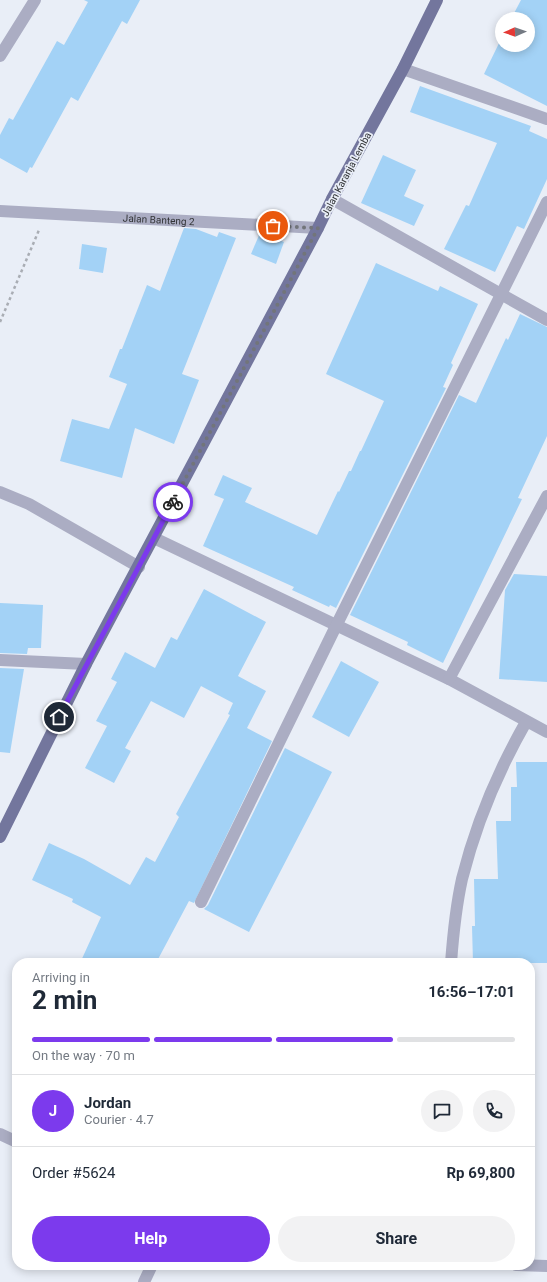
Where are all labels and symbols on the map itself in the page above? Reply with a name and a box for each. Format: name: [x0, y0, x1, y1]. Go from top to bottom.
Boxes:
north arrow: [495, 12, 535, 52]
street label: Jalan Karanja Lemba: [320, 130, 373, 218]
pin: [256, 209, 290, 243]
street label: Jalan Banteng 2: [123, 213, 195, 227]
courier: [153, 482, 193, 522]
pin: [42, 700, 76, 734]

